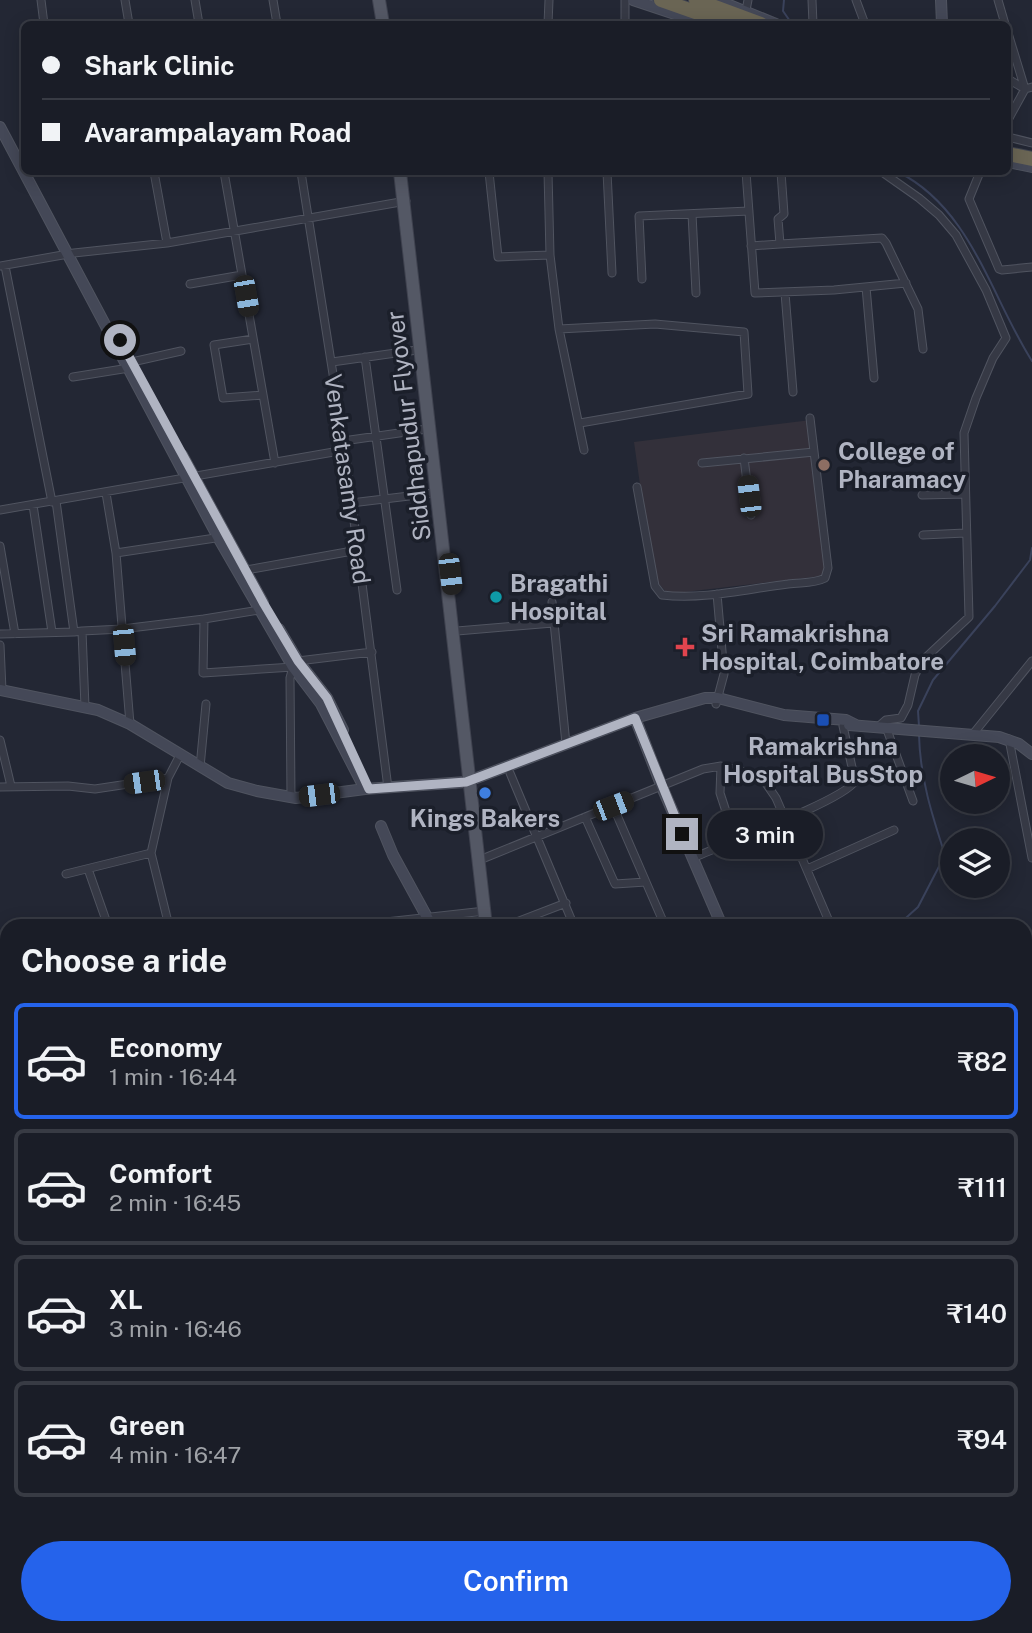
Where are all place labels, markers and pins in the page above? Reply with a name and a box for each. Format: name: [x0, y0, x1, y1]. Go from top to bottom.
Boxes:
place label: College of Pharamacy: [838, 437, 966, 493]
marker: College of Pharamacy: [816, 457, 832, 473]
place label: Bragathi Hospital: [510, 569, 608, 625]
marker: Bragathi Hospital: [488, 589, 504, 605]
place label: Sri Ramakrishna Hospital, Coimbatore: [701, 619, 944, 675]
marker: Sri Ramakrishna Hospital, Coimbatore: [675, 637, 695, 657]
marker: Ramakrishna Hospital BusStop: [815, 712, 831, 728]
place label: Ramakrishna Hospital BusStop: [723, 732, 923, 788]
marker: Kings Bakers: [477, 785, 493, 801]
place label: Kings Bakers: [410, 804, 560, 832]

